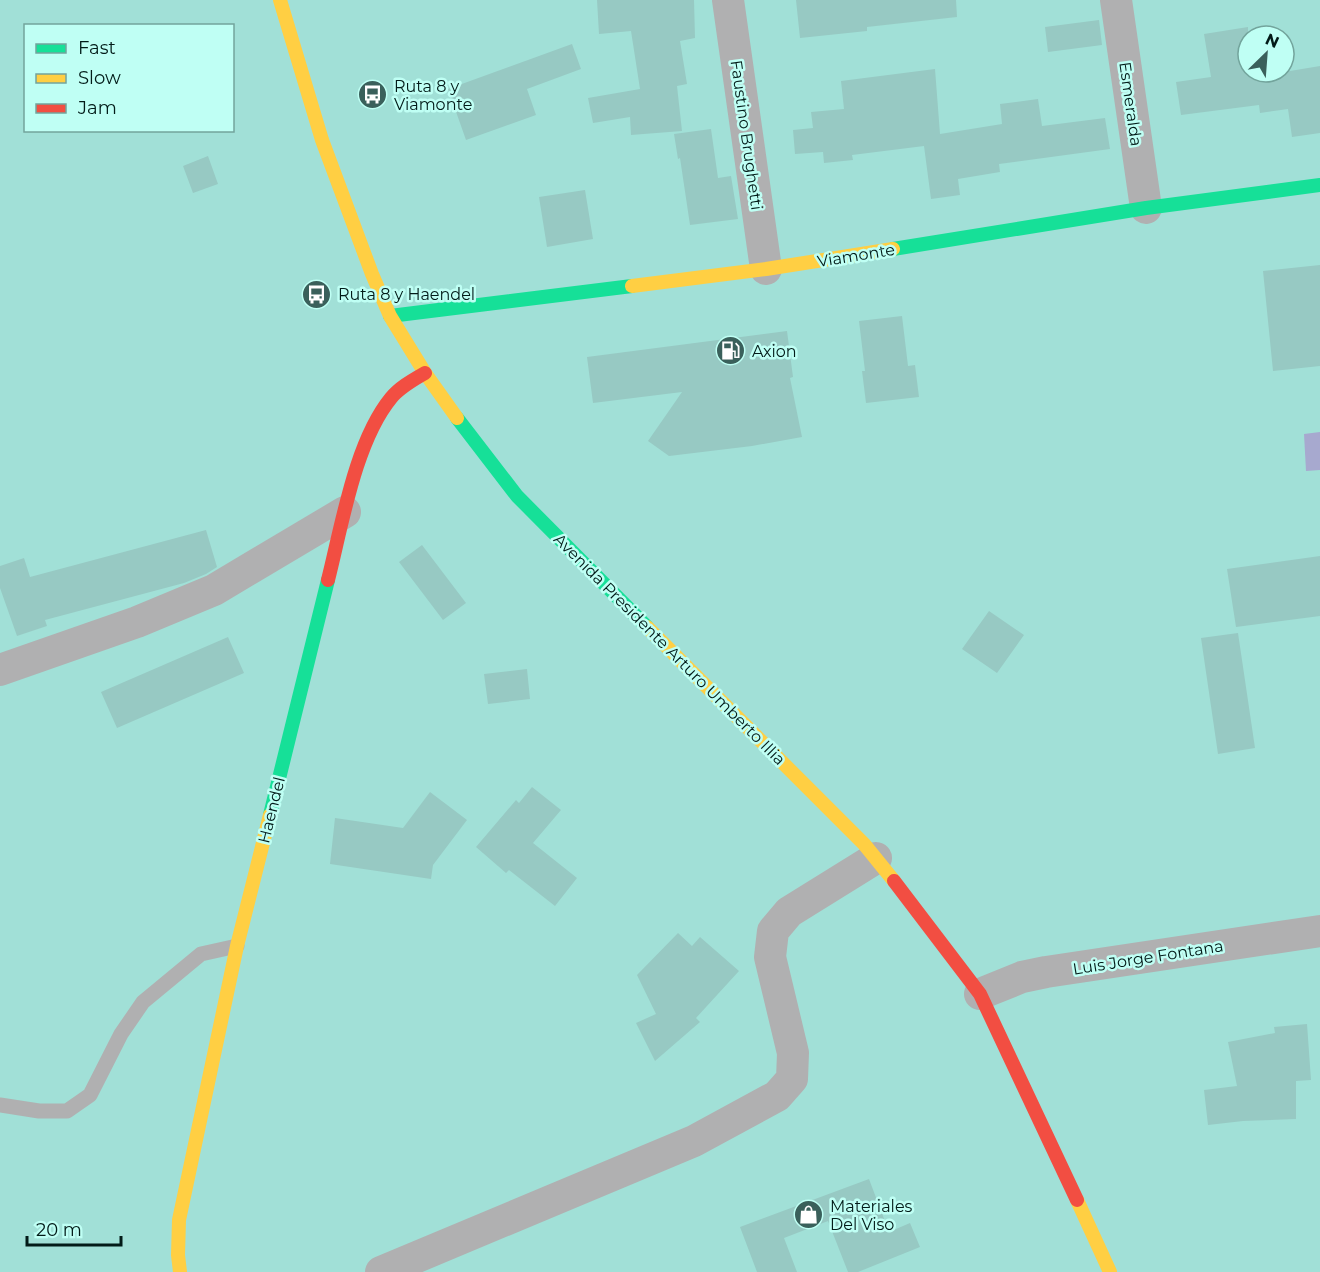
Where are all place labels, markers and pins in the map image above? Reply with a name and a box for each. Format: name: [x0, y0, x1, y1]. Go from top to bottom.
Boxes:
place label: Ruta 8 y Viamonte: [394, 77, 472, 114]
bus stop icon: Ruta 8 y Viamonte: [357, 79, 389, 111]
bus stop icon: Ruta 8 y Haendel: [301, 278, 333, 310]
place label: Ruta 8 y Haendel: [338, 285, 475, 304]
fuel station icon: Axion: [715, 335, 747, 367]
place label: Axion: [752, 342, 797, 361]
place label: Materiales Del Viso: [830, 1197, 913, 1234]
shop icon: Materiales Del Viso: [793, 1199, 825, 1231]

